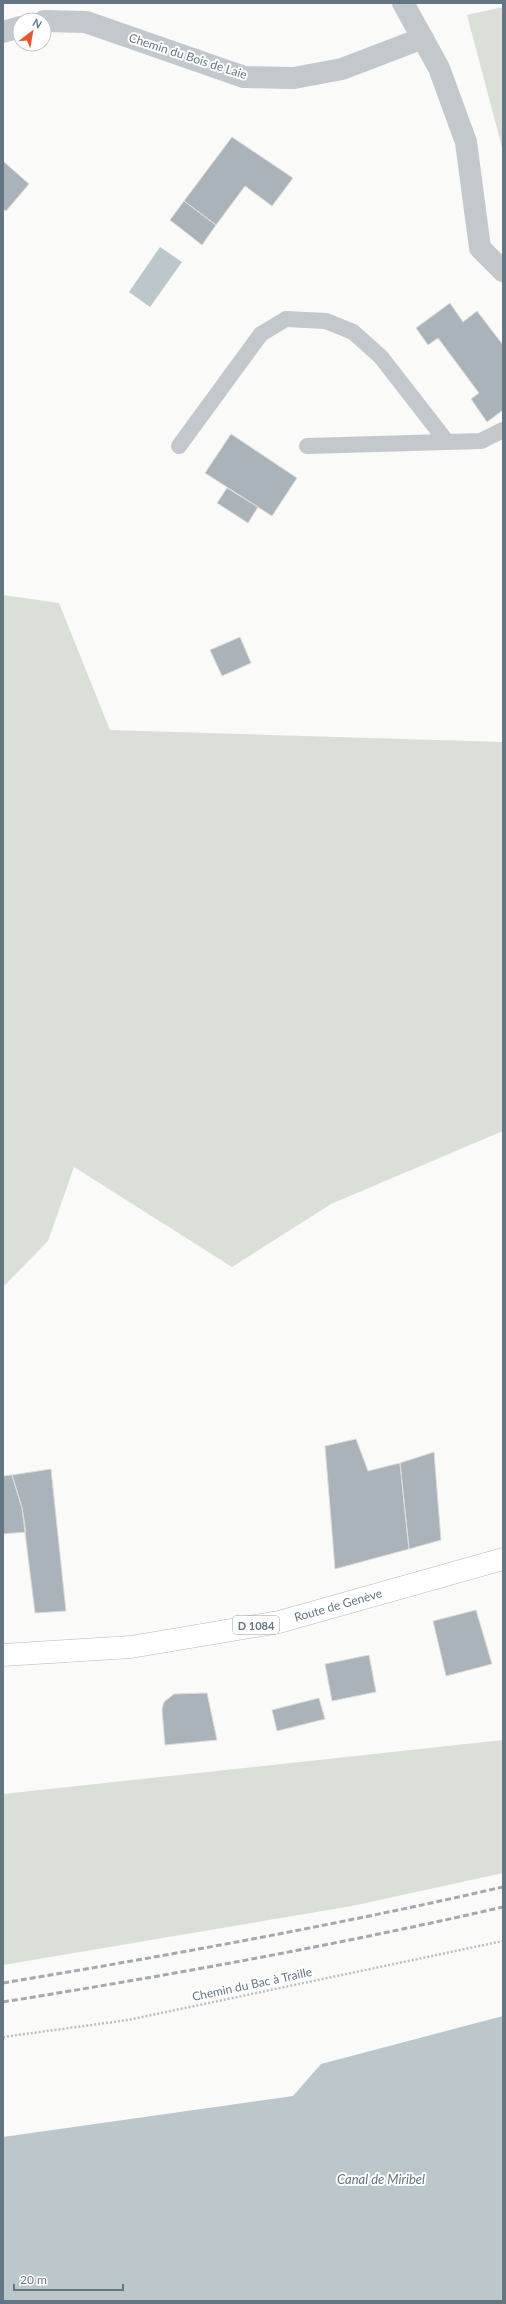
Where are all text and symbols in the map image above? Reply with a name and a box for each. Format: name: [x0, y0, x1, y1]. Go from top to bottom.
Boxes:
north arrow: [12, 12, 52, 52]
text: N: [30, 15, 44, 31]
street label: Chemin du Bois de Laie: [127, 30, 249, 82]
street label: Route de Genève: [292, 1585, 384, 1625]
road number: D 1084: [233, 1616, 279, 1634]
street label: Chemin du Bac à Traille: [191, 1964, 313, 2004]
water label: Canal de Miribel: [337, 2171, 425, 2187]
scale bar: [14, 2266, 123, 2292]
text: 20 m: [20, 2272, 47, 2287]

